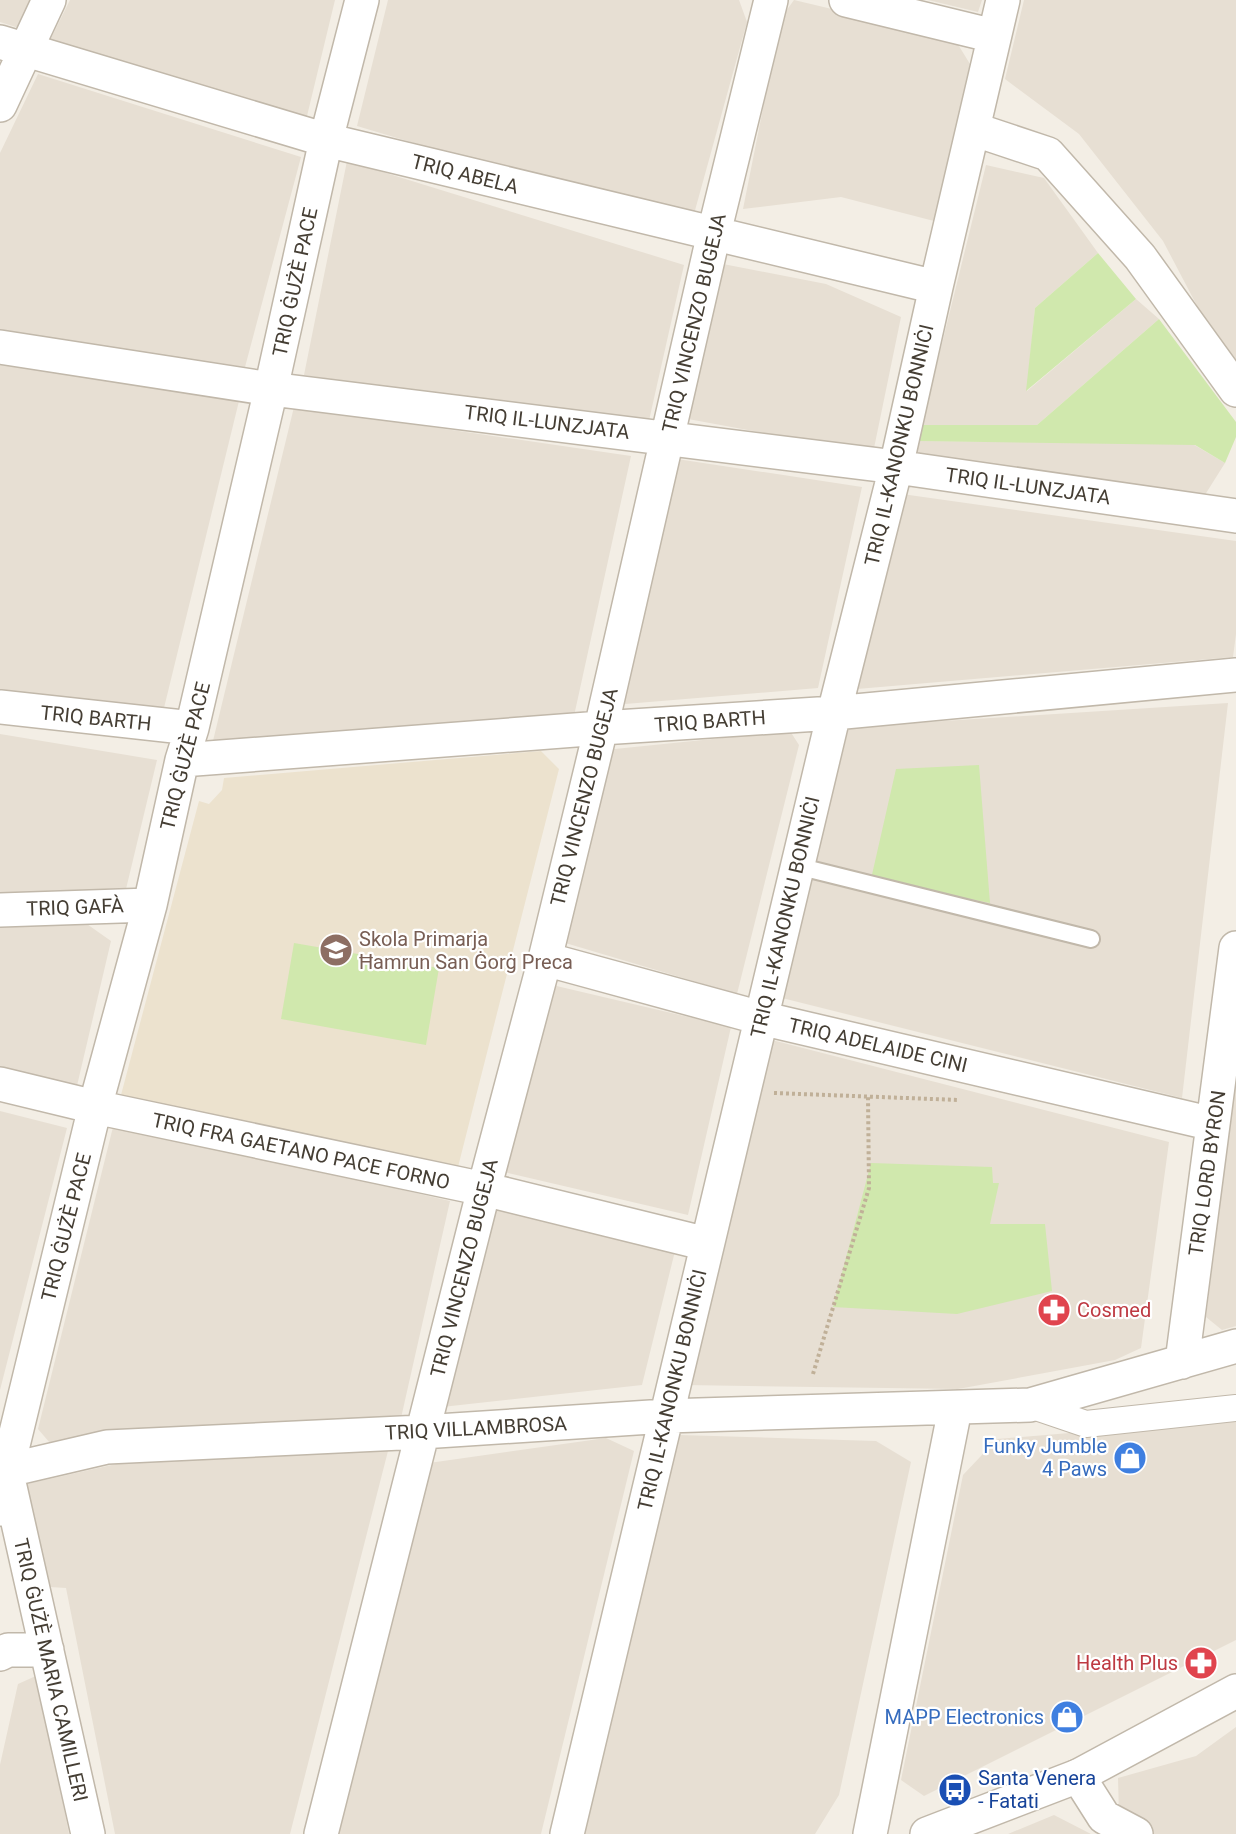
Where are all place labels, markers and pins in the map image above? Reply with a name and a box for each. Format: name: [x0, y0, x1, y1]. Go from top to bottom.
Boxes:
place label: Skola Primarja Ħamrun San Ġorġ Preca: [359, 927, 573, 974]
school or university icon: Skola Primarja Ħamrun San Ġorġ Preca: [318, 932, 354, 968]
pharmacy icon: Cosmed: [1036, 1292, 1072, 1328]
place label: Cosmed: [1077, 1298, 1151, 1322]
place label: Funky Jumble 4 Paws: [983, 1434, 1107, 1481]
shop icon: Funky Jumble 4 Paws: [1112, 1440, 1148, 1476]
pharmacy icon: Health Plus: [1183, 1645, 1219, 1681]
place label: Health Plus: [1076, 1651, 1178, 1675]
shop icon: MAPP Electronics: [1049, 1699, 1085, 1735]
place label: MAPP Electronics: [885, 1705, 1044, 1729]
place label: Santa Venera - Fatati: [978, 1766, 1096, 1813]
bus stop icon: Santa Venera - Fatati: [937, 1772, 973, 1808]

